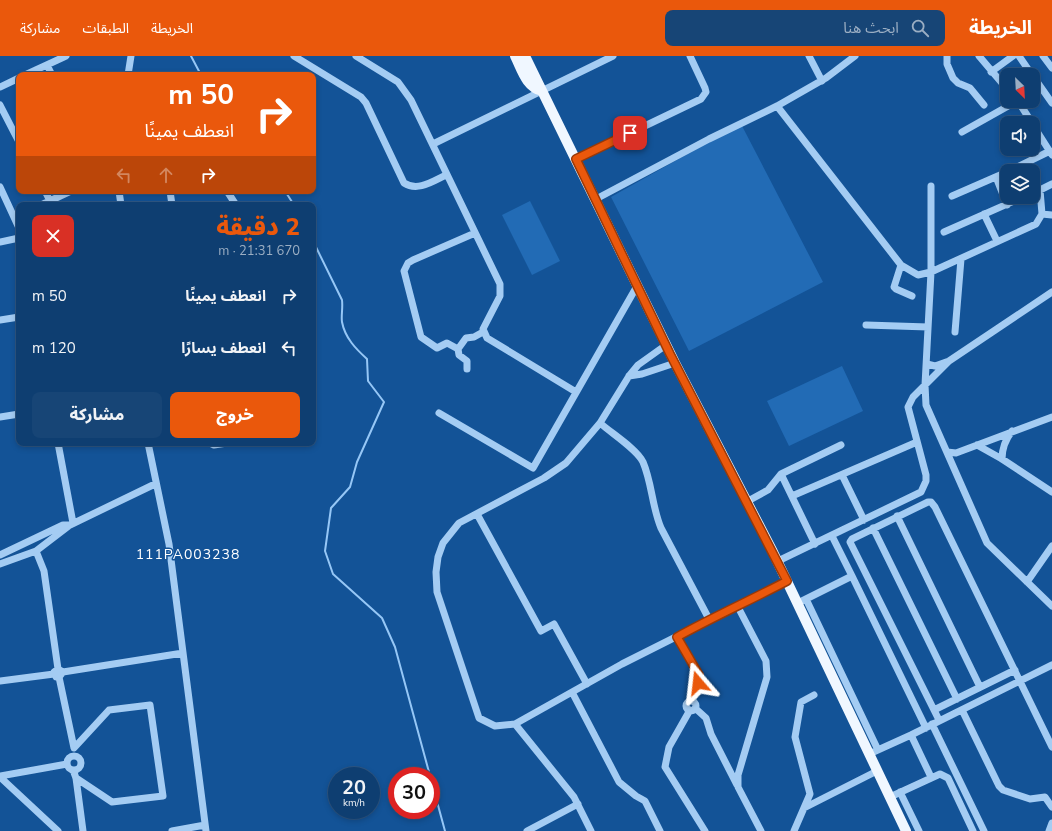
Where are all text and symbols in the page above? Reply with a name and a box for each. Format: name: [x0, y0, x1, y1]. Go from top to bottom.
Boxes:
search box: [665, 10, 945, 46]
text: الخريطة: [969, 15, 1032, 41]
icon: search: [909, 17, 931, 39]
text: ابحث هنا: [843, 18, 899, 38]
text: مشاركة: [20, 19, 60, 38]
text: الطبقات: [82, 19, 129, 38]
text: الخريطة: [151, 19, 193, 38]
north arrow: [1000, 68, 1040, 108]
map controls: [1000, 68, 1040, 204]
text: 50 m: [168, 76, 234, 114]
icon: right: [248, 88, 300, 140]
pin: [613, 116, 647, 150]
button: sound: [1000, 116, 1040, 156]
text: انعطف يمينًا: [144, 119, 234, 143]
icon: arrive: [619, 122, 641, 144]
icon: left: [113, 164, 135, 186]
icon: ahead: [155, 164, 177, 186]
icon: right: [197, 164, 219, 186]
button: layers: [1000, 164, 1040, 204]
text: 2 دقيقة: [216, 211, 300, 243]
button: close: [32, 215, 74, 257]
text: 670 m · 21:31: [218, 242, 300, 260]
icon: right: [278, 285, 300, 307]
text: 50 m: [32, 286, 67, 306]
text: انعطف يمينًا: [185, 286, 266, 306]
icon: left: [278, 337, 300, 359]
text: 120 m: [32, 338, 76, 358]
text: انعطف يسارًا: [181, 338, 266, 358]
button: مشاركة: [32, 392, 162, 438]
button: خروج: [170, 392, 300, 438]
district label: 111PA003238: [136, 545, 240, 564]
position arrow: [677, 662, 719, 704]
speed limit sign: 30: [388, 767, 440, 819]
text: 20: [342, 774, 366, 801]
text: km/h: [343, 796, 365, 810]

